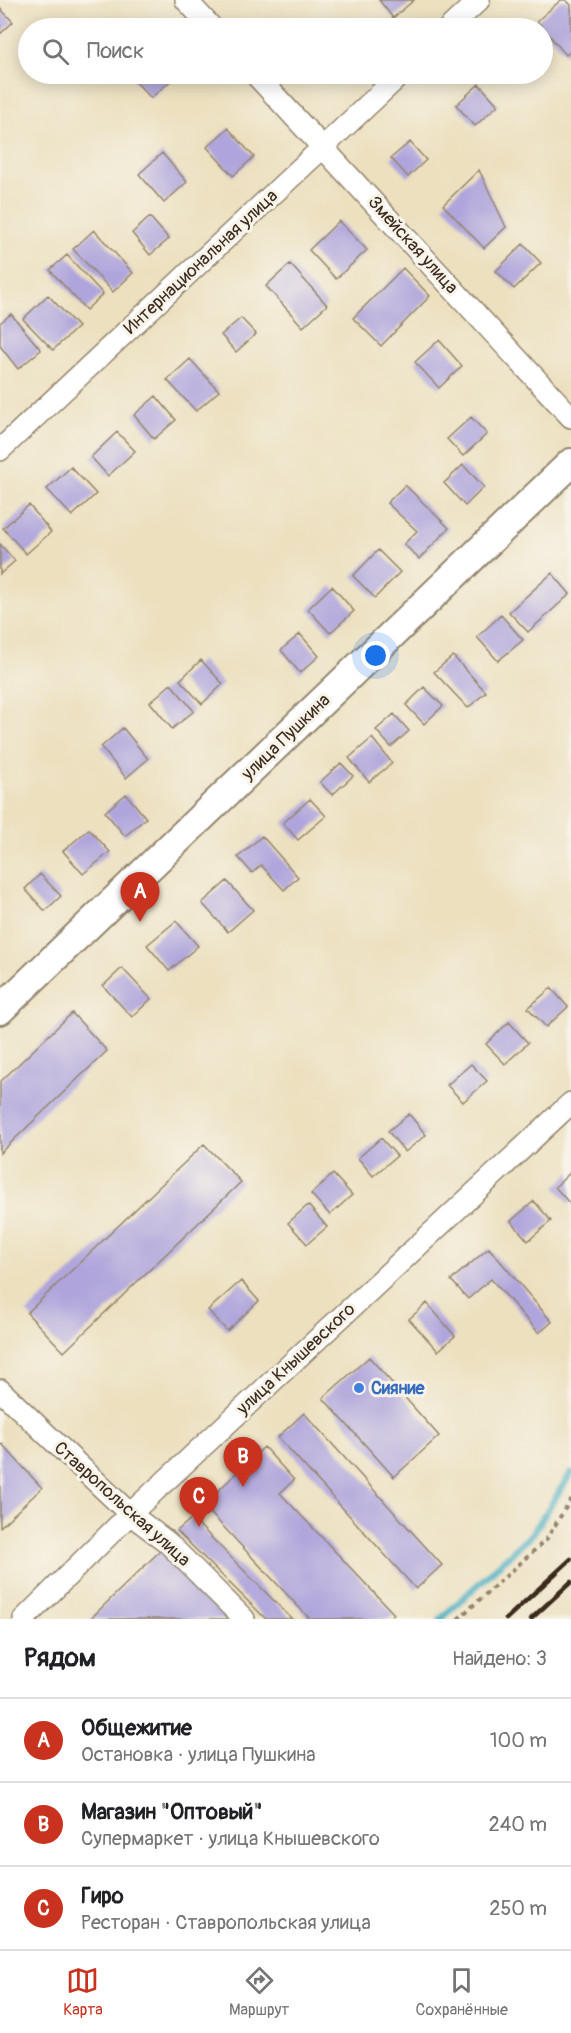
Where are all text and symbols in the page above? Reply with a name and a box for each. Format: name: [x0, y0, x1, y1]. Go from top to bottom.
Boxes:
search box: [18, 18, 553, 84]
icon: search: [39, 35, 72, 68]
text: Поиск: [87, 37, 144, 65]
street label: Интернациональная улица: [119, 185, 283, 339]
street label: Змейская улица: [363, 191, 463, 299]
your location: [361, 641, 390, 670]
street label: улица Пушкина: [236, 689, 335, 786]
pin: A: [120, 872, 160, 922]
street label: улица Кнышевского: [231, 1298, 360, 1421]
place label: Сияние: [371, 1377, 426, 1400]
marker: Сияние: [352, 1381, 366, 1395]
street label: Ставропольская улица: [49, 1437, 195, 1571]
pin: B: [224, 1438, 262, 1487]
pin: C: [180, 1478, 218, 1527]
text: Рядом: [24, 1642, 96, 1674]
text: Найдено: 3: [452, 1646, 547, 1671]
text: Общежитие: [81, 1714, 192, 1742]
text: A: [37, 1728, 50, 1753]
text: 100 m: [490, 1728, 547, 1753]
text: Остановка · улица Пушкина: [81, 1742, 315, 1767]
text: Магазин "Оптовый": [81, 1798, 262, 1826]
text: B: [38, 1812, 49, 1837]
text: 240 m: [488, 1812, 547, 1837]
text: Супермаркет · улица Кнышевского: [81, 1826, 380, 1851]
text: Гиро: [81, 1882, 124, 1910]
text: C: [37, 1896, 50, 1921]
text: 250 m: [489, 1896, 547, 1921]
text: Ресторан · Ставропольская улица: [81, 1910, 371, 1935]
tab: Карта: [63, 1964, 103, 2020]
tab: Маршрут: [229, 1964, 289, 2020]
tab: Сохранённые: [416, 1964, 508, 2020]

